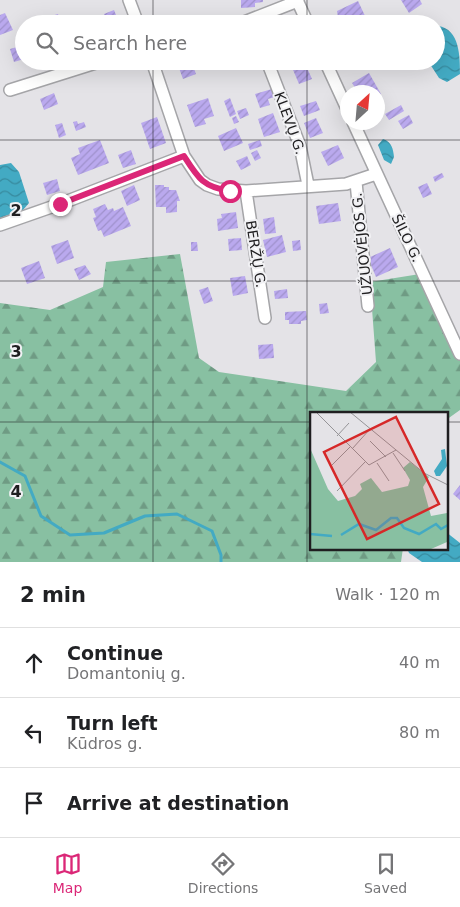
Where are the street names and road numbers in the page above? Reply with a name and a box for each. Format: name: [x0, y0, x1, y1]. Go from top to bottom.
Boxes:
street label: KLEVŲ G.: [271, 90, 309, 156]
street label: UŽUOVĖJOS G.: [348, 192, 375, 296]
street label: ŠILO G.: [389, 211, 426, 264]
street label: BERŽŲ G.: [243, 219, 270, 289]

